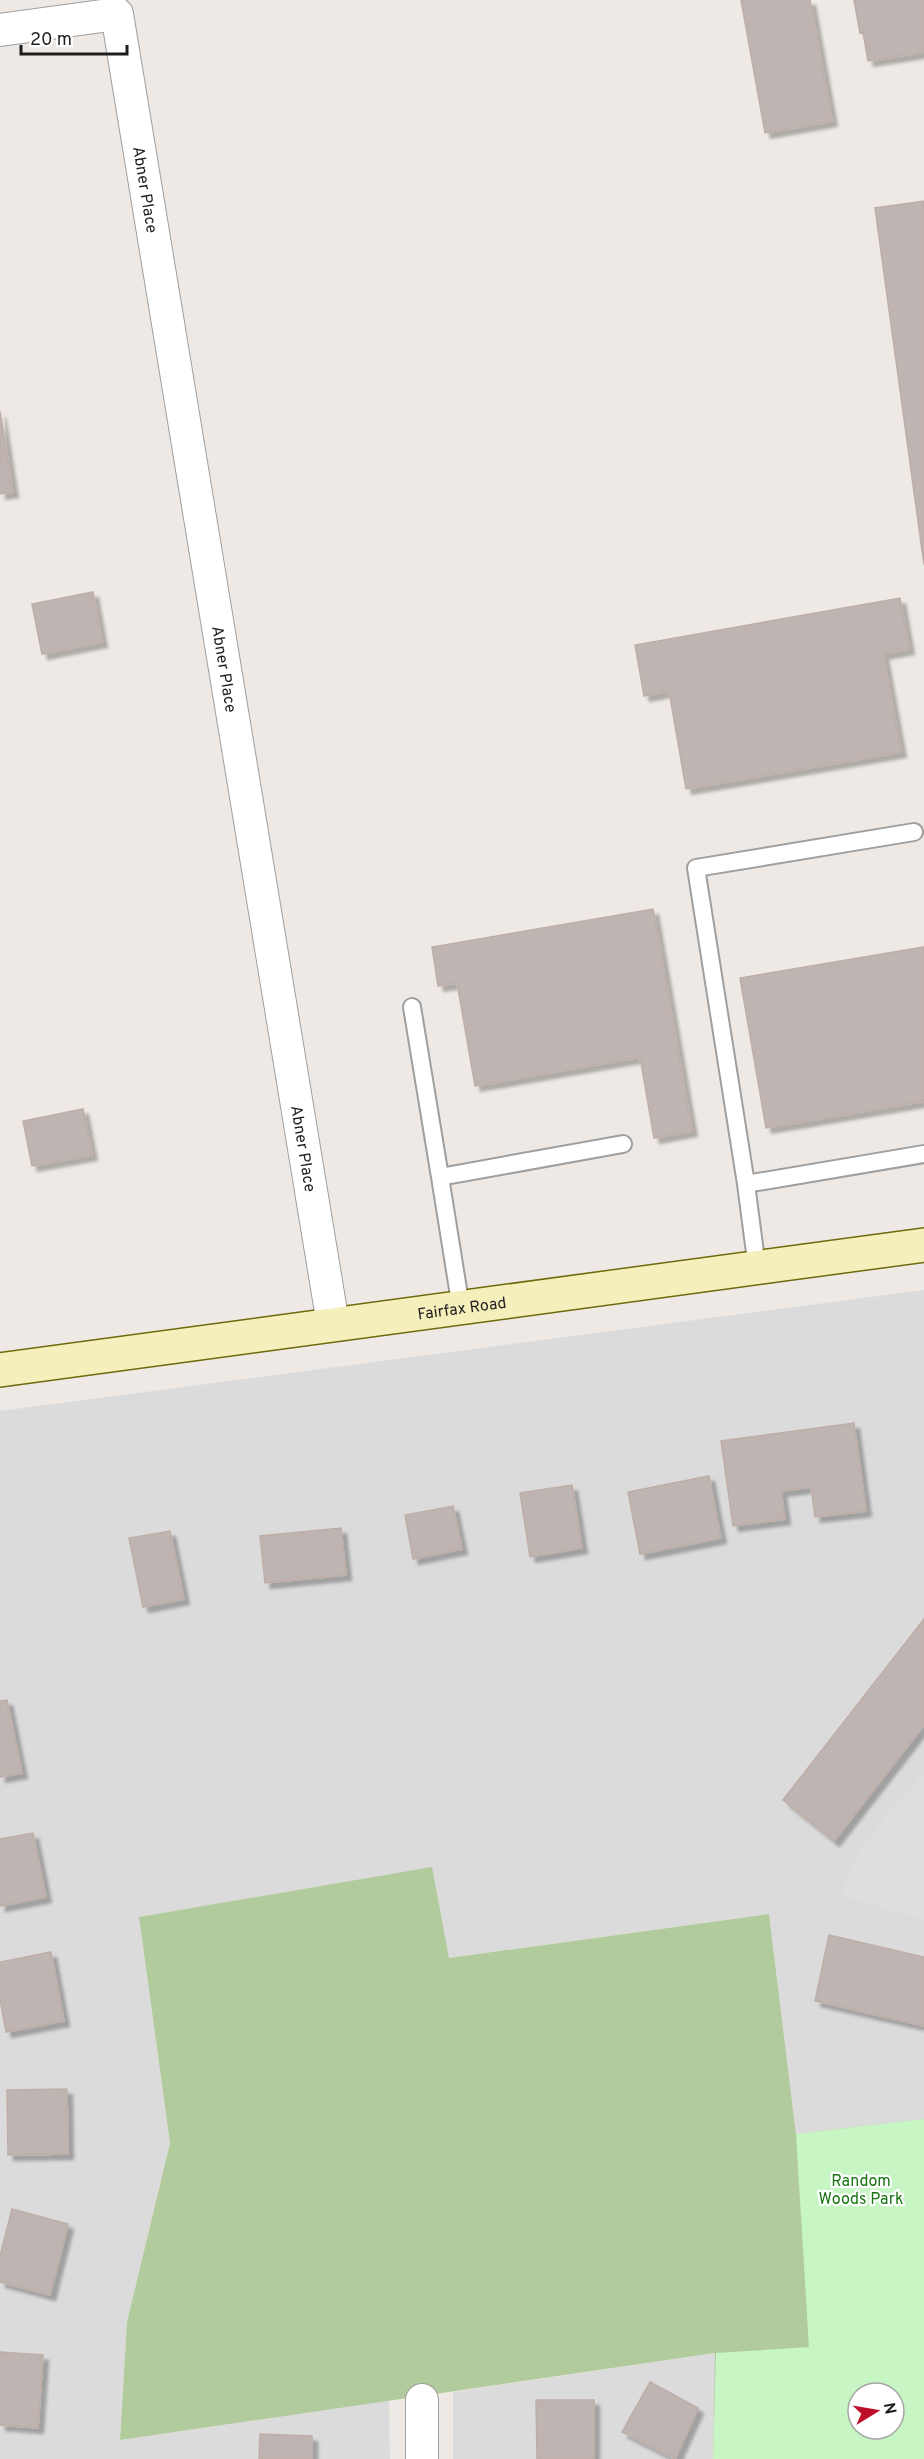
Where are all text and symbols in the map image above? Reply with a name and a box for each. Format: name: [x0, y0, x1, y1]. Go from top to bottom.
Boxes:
scale bar: [21, 18, 128, 56]
text: 20 m: [30, 29, 72, 52]
street label: Abner Place: [127, 145, 161, 235]
street label: Abner Place: [206, 625, 240, 714]
street label: Abner Place: [285, 1104, 319, 1194]
street label: Fairfax Road: [416, 1294, 508, 1325]
park label: Random Woods Park: [819, 2172, 903, 2210]
north arrow: [846, 2381, 906, 2441]
text: N: [878, 2401, 900, 2416]

